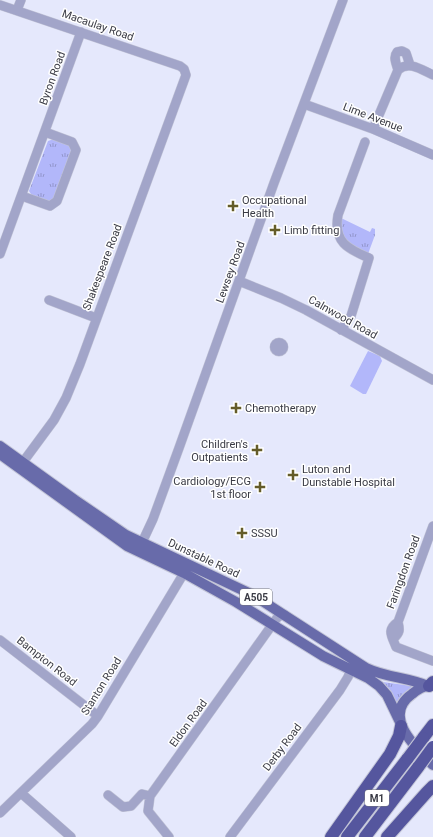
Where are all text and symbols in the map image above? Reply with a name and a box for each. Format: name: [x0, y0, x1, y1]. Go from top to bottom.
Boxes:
street label: Macaulay Road: [60, 7, 135, 44]
street label: Byron Road: [37, 50, 68, 107]
street label: Lime Avenue: [341, 100, 405, 135]
place label: Occupational Health: [242, 194, 307, 220]
marker: Occupational Health: [227, 200, 239, 212]
street label: Shakespeare Road: [80, 222, 125, 312]
marker: Limb fitting: [269, 224, 281, 236]
place label: Limb fitting: [284, 224, 339, 237]
street label: Lewsey Road: [213, 240, 248, 305]
street label: Calnwood Road: [306, 293, 380, 342]
marker: Chemotherapy: [230, 402, 242, 414]
place label: Chemotherapy: [245, 402, 317, 415]
place label: Children's Outpatients: [191, 438, 248, 464]
marker: Children's Outpatients: [251, 444, 263, 456]
place label: Luton and Dunstable Hospital: [302, 463, 395, 489]
marker: Luton and Dunstable Hospital: [287, 469, 299, 481]
place label: Cardiology/ECG 1st floor: [173, 475, 251, 501]
marker: Cardiology/ECG 1st floor: [254, 481, 266, 493]
marker: SSSU: [236, 527, 248, 539]
place label: SSSU: [251, 527, 278, 540]
street label: Faringdon Road: [384, 534, 423, 611]
street label: Dunstable Road: [166, 536, 242, 581]
road number: A505: [240, 589, 272, 605]
street label: Bampton Road: [14, 634, 79, 689]
street label: Stanton Road: [78, 655, 124, 718]
street label: Eldon Road: [167, 697, 210, 750]
street label: Derby Road: [260, 721, 304, 774]
road number: M1: [365, 790, 389, 806]

